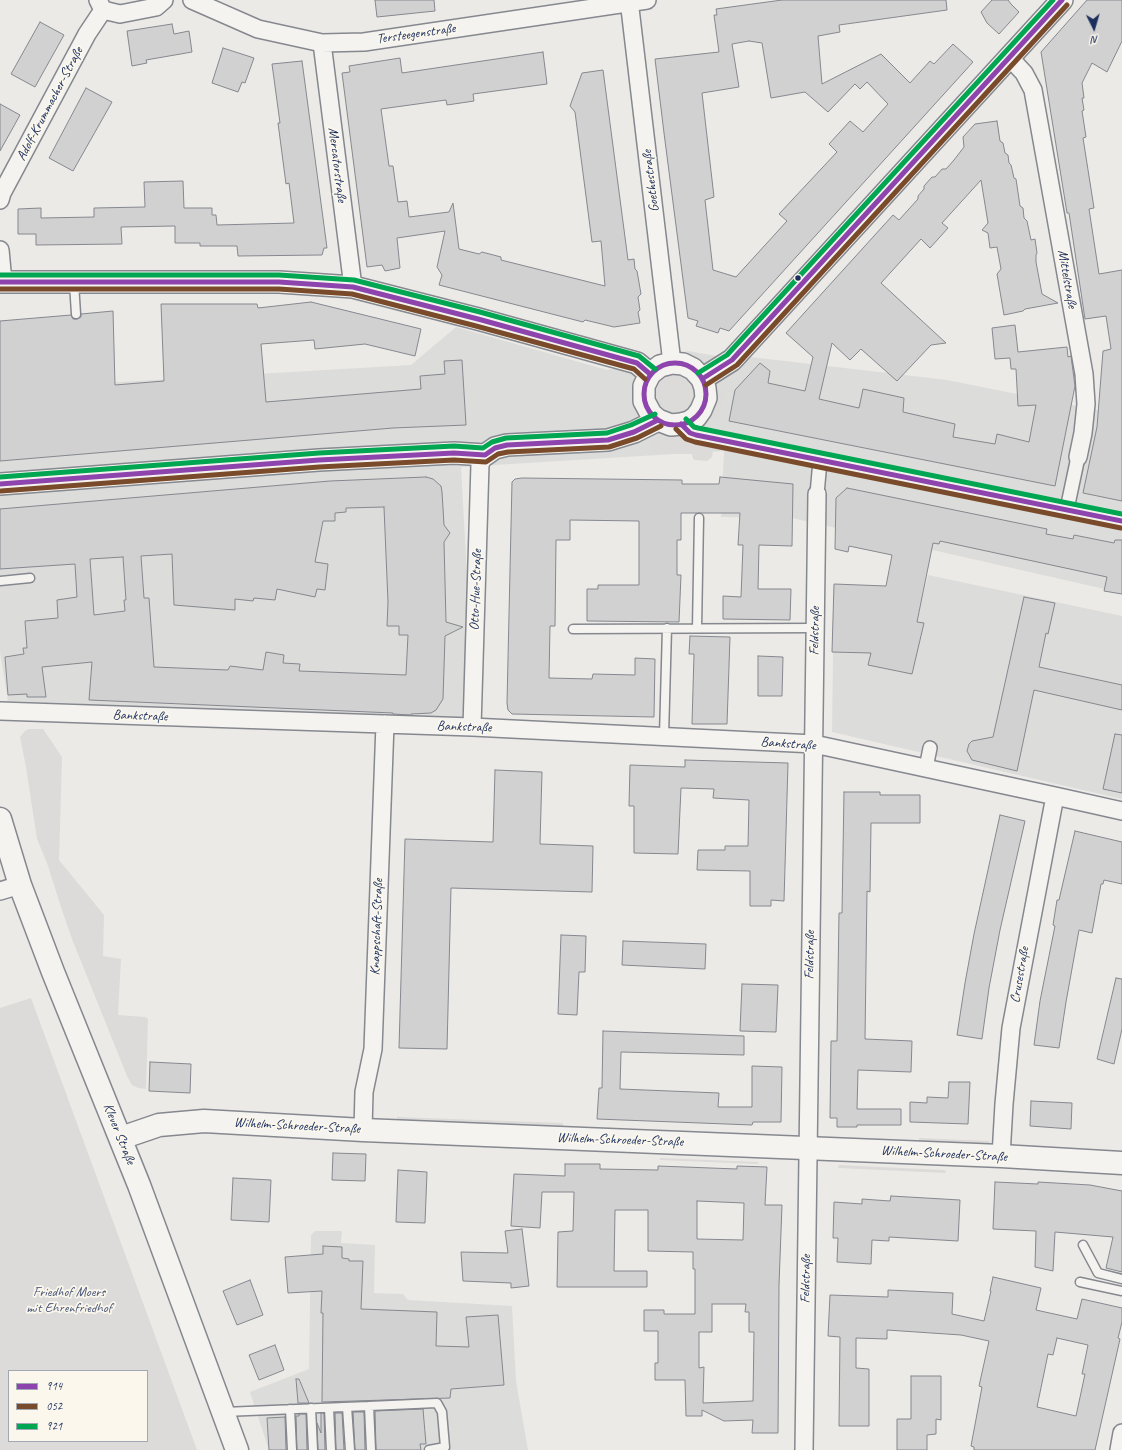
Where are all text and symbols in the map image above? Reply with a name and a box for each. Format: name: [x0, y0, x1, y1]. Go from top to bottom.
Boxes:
north arrow: [1074, 8, 1114, 48]
street label: Tersteegenstraße: [376, 20, 456, 48]
text: N: [1091, 33, 1099, 47]
street label: Adolf-Krummacher-Straße: [13, 44, 87, 164]
street label: Mercatorstraße: [324, 127, 350, 203]
street label: Goethestraße: [639, 149, 663, 213]
street label: Mittelstraße: [1054, 248, 1080, 310]
unlabelled marker: [793, 273, 803, 283]
street label: Otto-Hue-Straße: [466, 549, 486, 631]
street label: Feldstraße: [806, 606, 824, 656]
street label: Bankstraße: [112, 707, 168, 725]
street label: Bankstraße: [436, 718, 492, 736]
street label: Bankstraße: [760, 734, 816, 754]
street label: Knappschaft-Straße: [367, 878, 387, 976]
street label: Feldstraße: [801, 930, 819, 980]
street label: Crusestraße: [1007, 946, 1033, 1004]
street label: Klever Straße: [99, 1101, 139, 1167]
street label: Wilhelm-Schroeder-Straße: [234, 1114, 360, 1138]
street label: Wilhelm-Schroeder-Straße: [557, 1129, 683, 1151]
street label: Wilhelm-Schroeder-Straße: [881, 1142, 1007, 1166]
street label: Feldstraße: [797, 1254, 815, 1304]
park label: Friedhof Moers mit Ehrenfriedhof: [26, 1284, 112, 1316]
legend: [8, 1370, 148, 1442]
text: 914: [46, 1378, 62, 1394]
text: 052: [46, 1398, 62, 1414]
text: 921: [46, 1418, 62, 1434]

